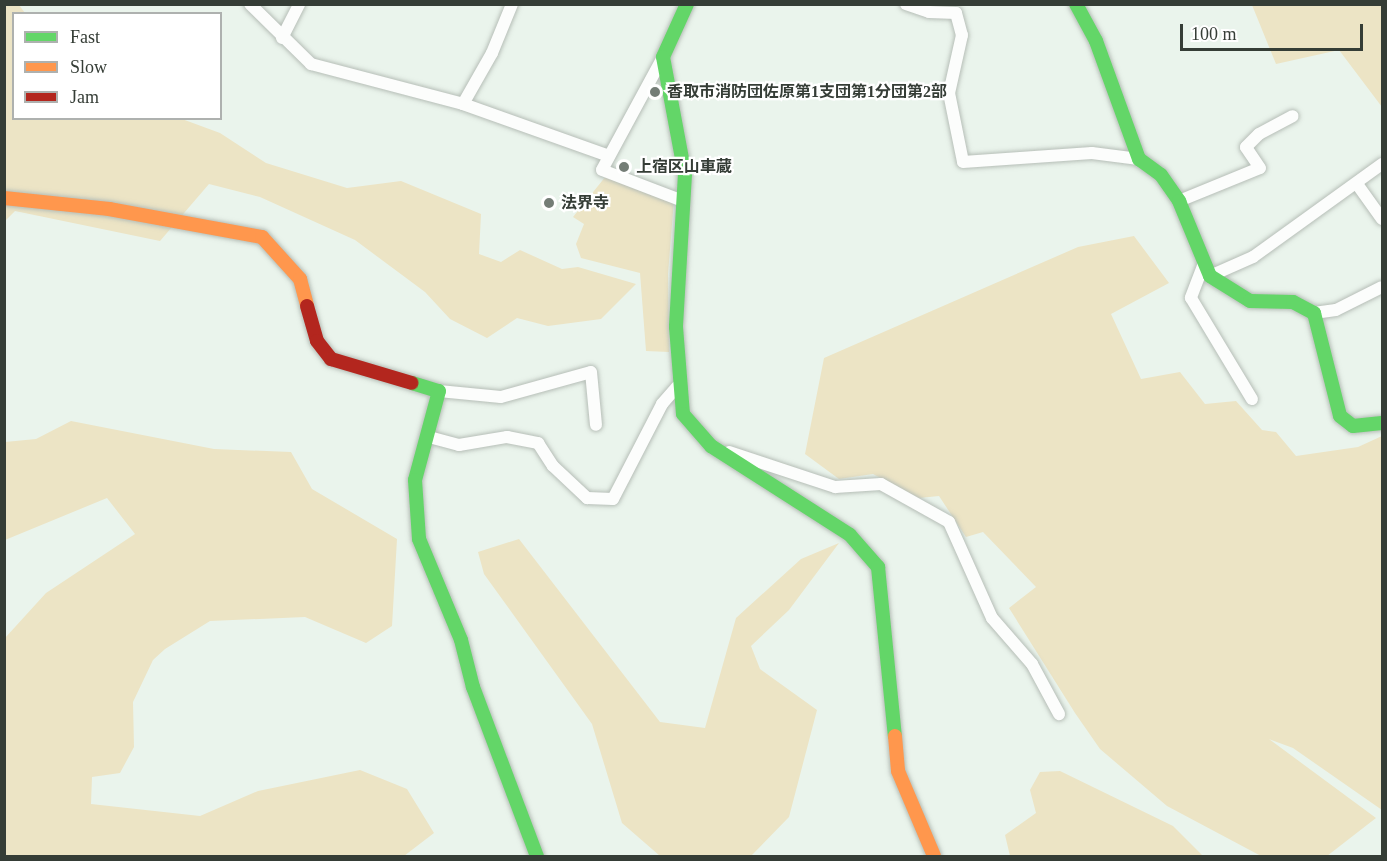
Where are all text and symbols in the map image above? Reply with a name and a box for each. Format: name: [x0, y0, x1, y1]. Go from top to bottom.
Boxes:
legend: [12, 12, 222, 120]
scale bar: [1183, 12, 1366, 50]
text: 100 m: [1191, 24, 1237, 44]
text: Fast: [70, 27, 100, 47]
text: Slow: [70, 57, 107, 77]
place label: 香取市消防団佐原第1支団第1分団第2部: [667, 82, 947, 102]
marker: 香取市消防団佐原第1支団第1分団第2部: [648, 85, 662, 99]
text: Jam: [70, 87, 99, 107]
place label: 上宿区山車蔵: [636, 157, 732, 177]
marker: 上宿区山車蔵: [617, 160, 631, 174]
place label: 法界寺: [561, 193, 609, 213]
marker: 法界寺: [542, 196, 556, 210]

